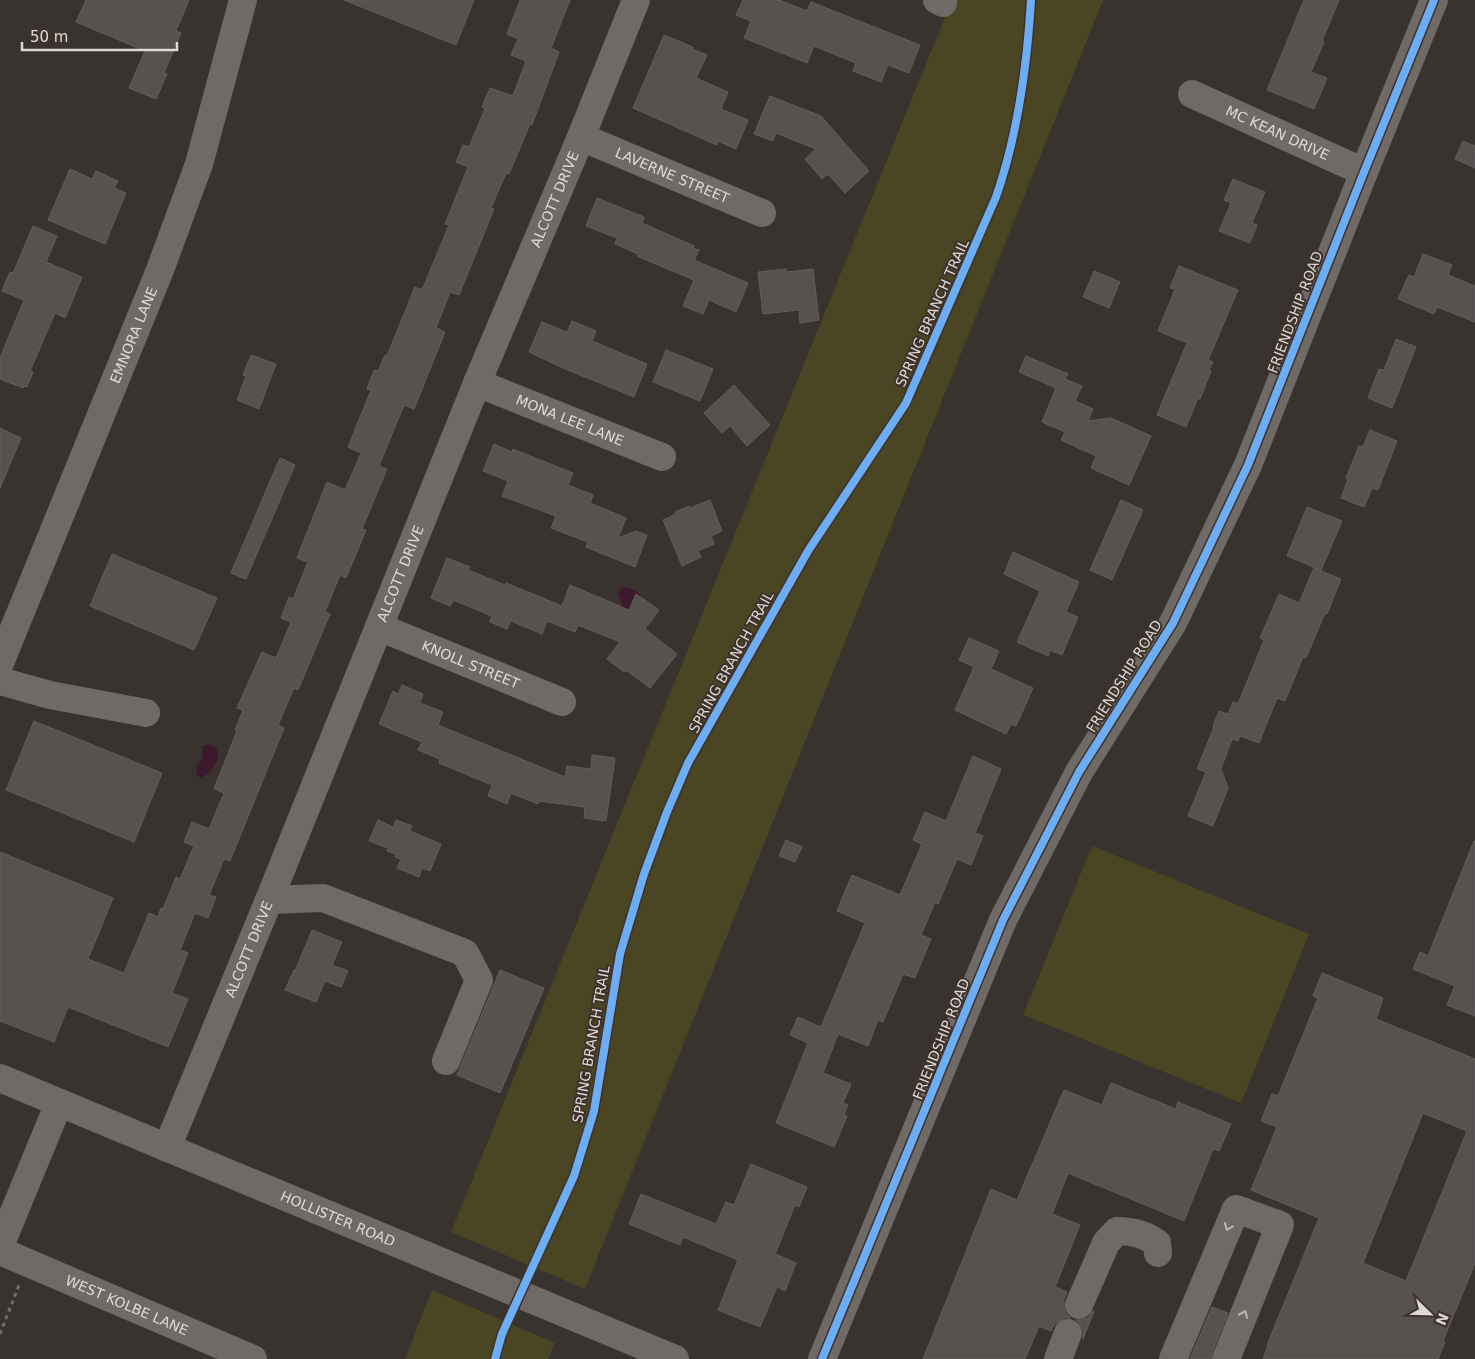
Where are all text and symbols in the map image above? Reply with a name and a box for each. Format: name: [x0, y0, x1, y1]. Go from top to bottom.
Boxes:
scale bar: [22, 20, 178, 52]
text: 50 m: [30, 28, 68, 46]
street label: MC KEAN DRIVE: [1223, 102, 1332, 163]
street label: LAVERNE STREET: [613, 144, 732, 207]
street label: ALCOTT DRIVE: [527, 149, 582, 250]
street label: SPRING BRANCH TRAIL: [892, 237, 972, 389]
street label: FRIENDSHIP ROAD: [1264, 249, 1326, 375]
street label: EMNORA LANE: [107, 285, 160, 386]
street label: MONA LEE LANE: [514, 391, 626, 449]
street label: ALCOTT DRIVE: [374, 523, 427, 624]
street label: SPRING BRANCH TRAIL: [685, 588, 777, 736]
street label: FRIENDSHIP ROAD: [1083, 617, 1165, 735]
street label: KNOLL STREET: [419, 637, 522, 692]
street label: ALCOTT DRIVE: [222, 899, 276, 1000]
street label: SPRING BRANCH TRAIL: [569, 964, 613, 1124]
street label: FRIENDSHIP ROAD: [909, 976, 973, 1102]
street label: HOLLISTER ROAD: [278, 1188, 398, 1250]
one-way arrow: [1224, 1222, 1235, 1231]
street label: WEST KOLBE LANE: [63, 1272, 191, 1338]
north arrow: [1405, 1289, 1455, 1339]
one-way arrow: [1238, 1310, 1248, 1319]
text: N: [1432, 1311, 1452, 1328]

